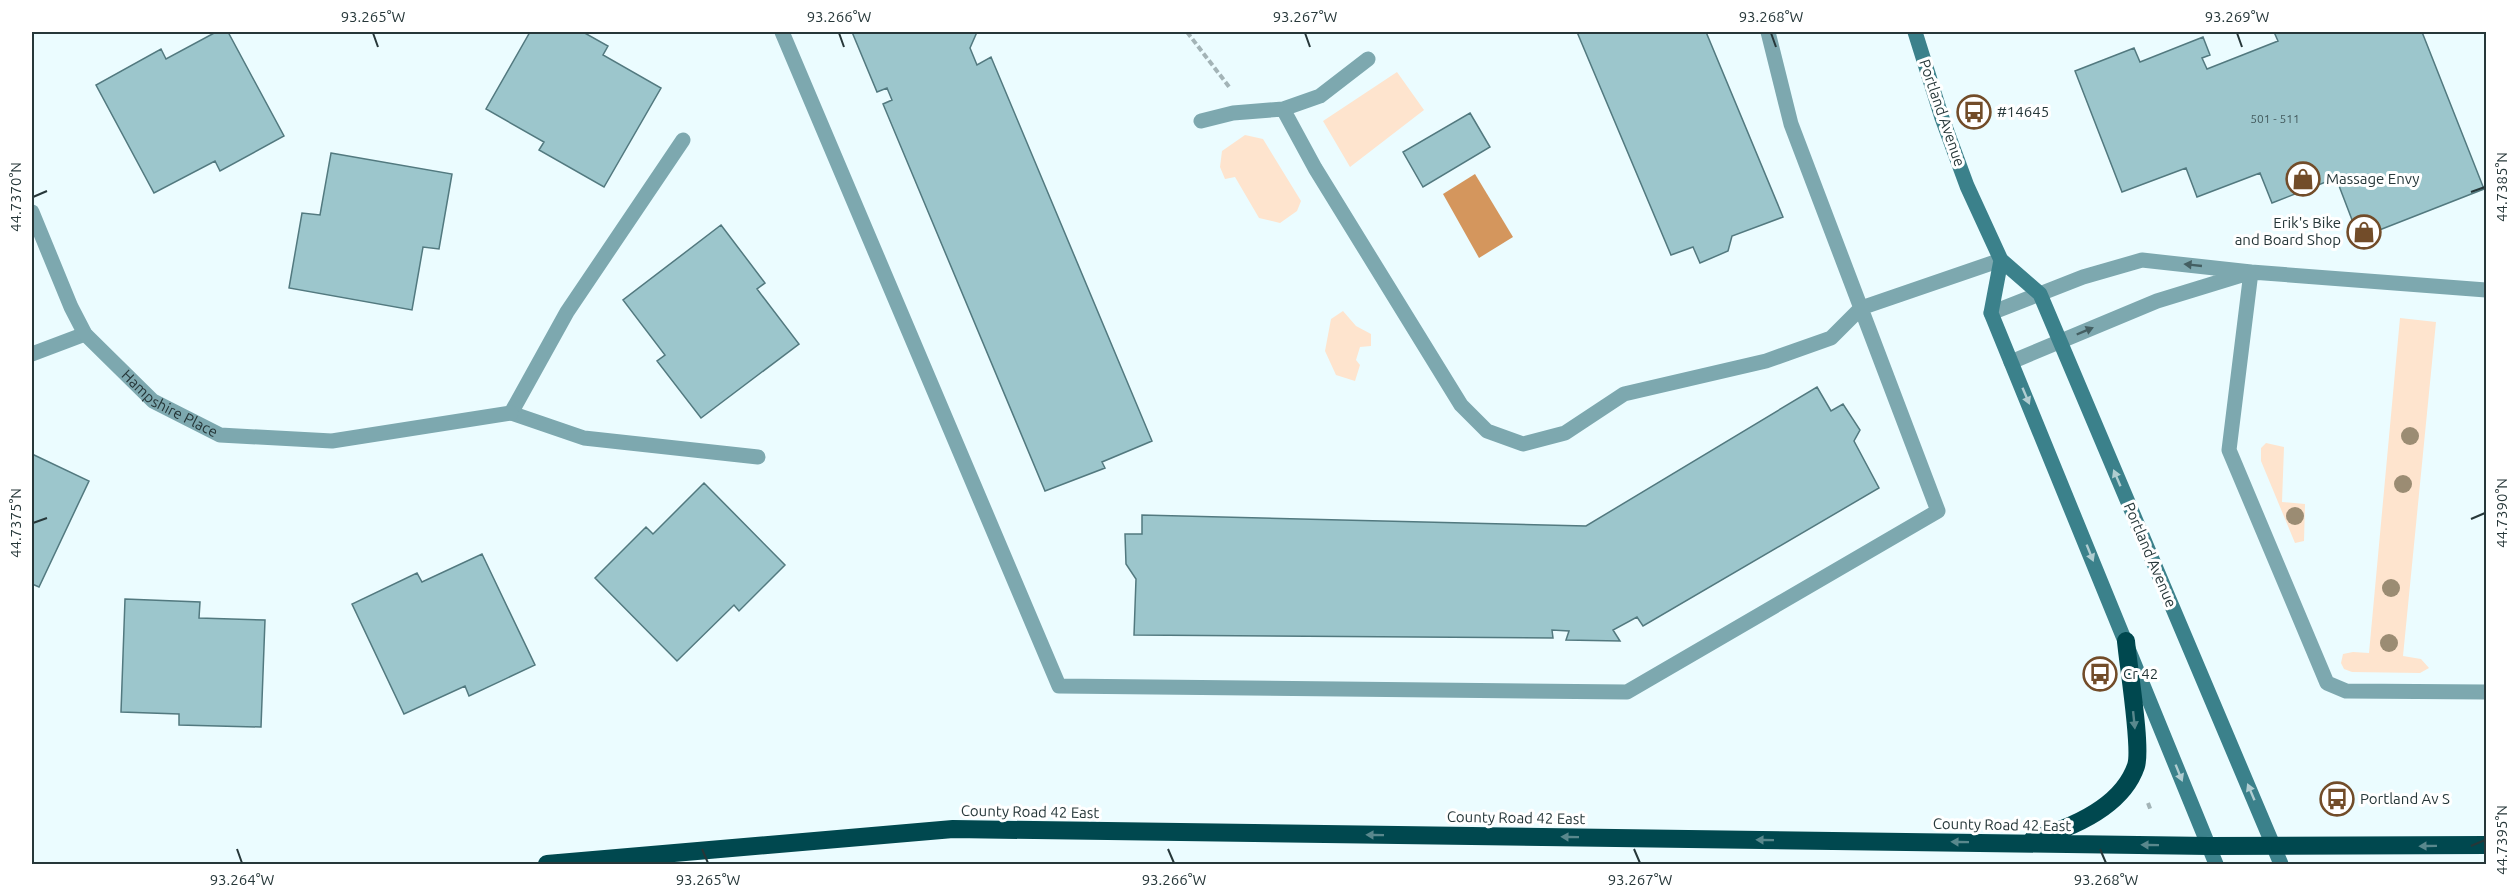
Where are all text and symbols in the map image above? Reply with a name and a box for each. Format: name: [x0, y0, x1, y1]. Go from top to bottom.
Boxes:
text: 93.265°W: [341, 8, 405, 25]
text: 93.266°W: [807, 8, 871, 25]
text: 93.267°W: [1273, 8, 1337, 25]
text: 93.268°W: [1739, 8, 1803, 25]
text: 93.269°W: [2205, 8, 2269, 25]
street label: Portland Avenue: [1916, 57, 1969, 169]
bus stop icon: #14645: [1956, 94, 1992, 130]
place label: #14645: [1997, 103, 2049, 120]
house number: 501 - 511: [2250, 112, 2300, 125]
text: 44.7385°N: [2493, 152, 2510, 222]
shop icon: Massage Envy: [2285, 161, 2321, 197]
text: 44.7370°N: [7, 162, 24, 232]
place label: Massage Envy: [2326, 170, 2420, 187]
place label: Erik's Bike and Board Shop: [2235, 214, 2341, 248]
shop icon: Erik's Bike and Board Shop: [2346, 214, 2382, 250]
one-way arrow: [2183, 261, 2202, 270]
one-way arrow: [2076, 326, 2094, 336]
street label: Hampshire Place: [119, 366, 221, 440]
one-way arrow: [2021, 388, 2031, 406]
one-way arrow: [2113, 469, 2122, 486]
text: 44.7390°N: [2493, 478, 2510, 548]
text: 44.7375°N: [7, 488, 24, 558]
street label: Portland Avenue: [2121, 500, 2180, 610]
one-way arrow: [2086, 544, 2095, 562]
bus stop icon: Cr 42: [2082, 656, 2118, 692]
place label: Cr 42: [2123, 665, 2158, 682]
one-way arrow: [2129, 711, 2139, 730]
one-way arrow: [2175, 764, 2184, 782]
bus stop icon: Portland Av S: [2319, 781, 2355, 817]
one-way arrow: [2246, 783, 2256, 801]
place label: Portland Av S: [2360, 790, 2450, 807]
street label: County Road 42 East: [961, 802, 1100, 821]
text: 44.7395°N: [2493, 805, 2510, 875]
street label: County Road 42 East: [1447, 808, 1586, 827]
street label: County Road 42 East: [1933, 815, 2072, 834]
one-way arrow: [1366, 830, 1385, 839]
one-way arrow: [1561, 832, 1580, 842]
one-way arrow: [1756, 835, 1775, 845]
one-way arrow: [1951, 837, 1970, 847]
one-way arrow: [2141, 840, 2160, 850]
one-way arrow: [2419, 841, 2438, 850]
text: 93.264°W: [210, 871, 274, 888]
text: 93.265°W: [676, 871, 740, 888]
text: 93.266°W: [1142, 871, 1206, 888]
text: 93.267°W: [1608, 871, 1672, 888]
text: 93.268°W: [2074, 871, 2138, 888]

